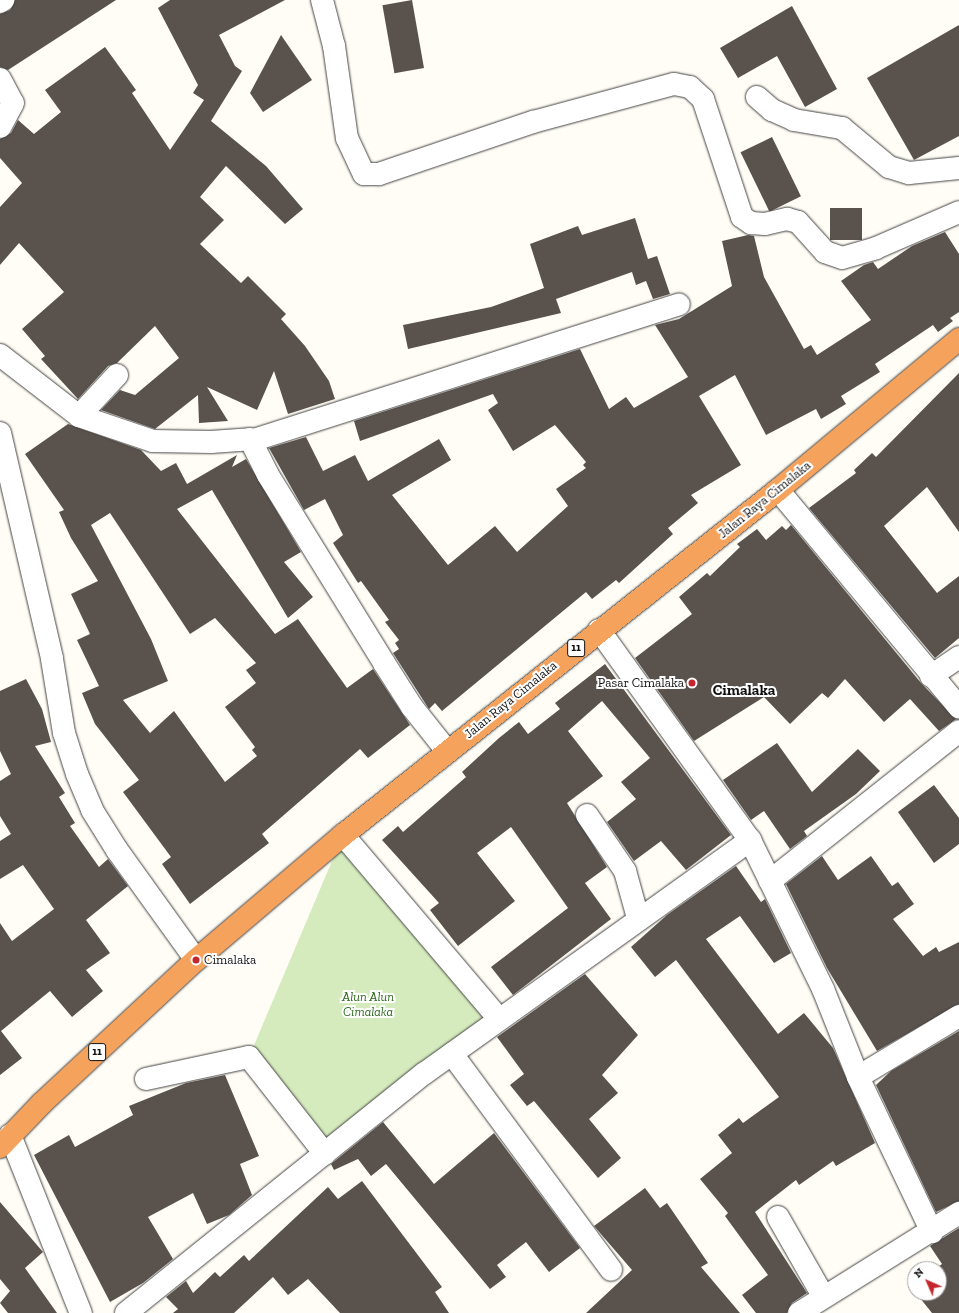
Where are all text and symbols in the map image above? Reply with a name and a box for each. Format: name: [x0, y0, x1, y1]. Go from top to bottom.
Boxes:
street label: Jalan Raya Cimalaka: [716, 458, 814, 542]
road number: 11: [567, 638, 585, 658]
street label: Jalan Raya Cimalaka: [462, 658, 560, 742]
place label: Pasar Cimalaka: [598, 675, 684, 691]
marker: Pasar Cimalaka: [687, 678, 697, 688]
district label: Cimalaka: [713, 682, 775, 700]
place label: Cimalaka: [204, 952, 256, 968]
marker: Cimalaka: [191, 955, 201, 965]
park label: Alun Alun Cimalaka: [342, 990, 394, 1021]
road number: 11: [88, 1042, 106, 1062]
north arrow: [907, 1261, 947, 1301]
text: N: [911, 1265, 926, 1280]

